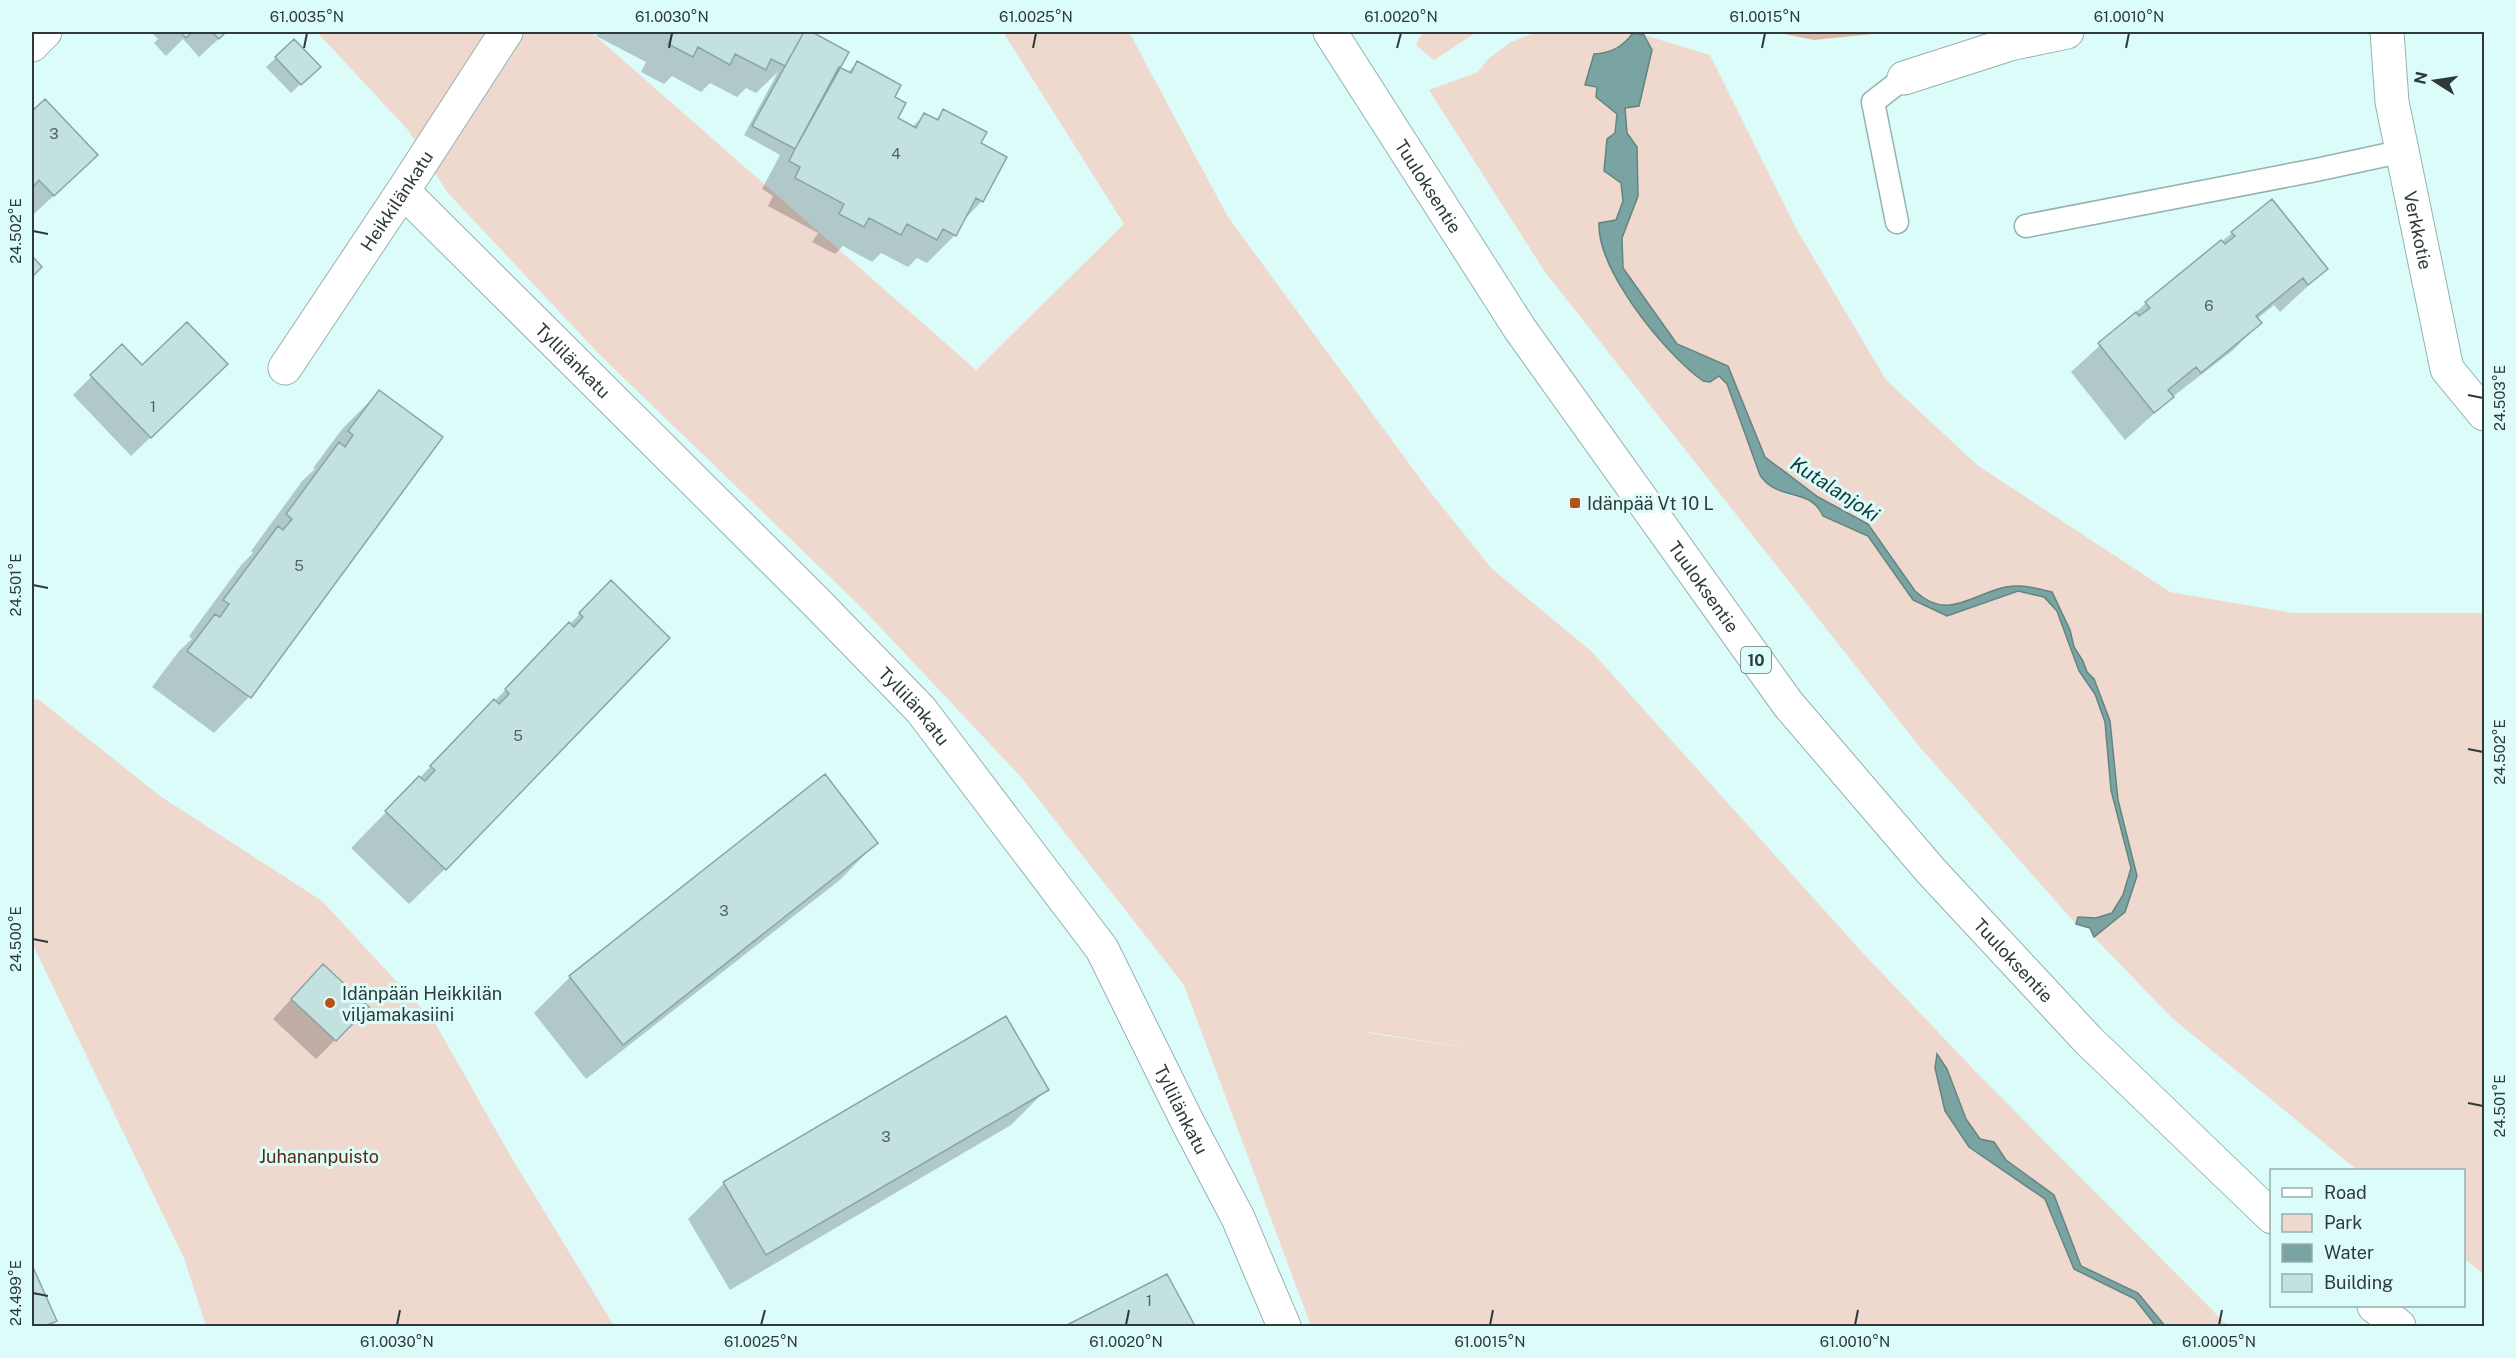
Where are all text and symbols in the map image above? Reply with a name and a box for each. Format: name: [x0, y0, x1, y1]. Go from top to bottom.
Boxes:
text: 61.0035°N: [270, 8, 344, 25]
text: 61.0030°N: [635, 8, 709, 25]
text: 61.0025°N: [999, 8, 1073, 25]
text: 61.0020°N: [1364, 8, 1438, 25]
text: 61.0015°N: [1729, 8, 1801, 25]
text: 61.0010°N: [2094, 8, 2164, 25]
north arrow: [2405, 51, 2465, 111]
text: N: [2410, 70, 2431, 86]
house number: 3: [49, 125, 59, 142]
street label: Tuuloksentie: [1391, 136, 1466, 237]
house number: 4: [891, 145, 901, 162]
street label: Heikkilänkatu: [356, 147, 437, 255]
street label: Verkkotie: [2400, 189, 2437, 271]
text: 24.502°E: [7, 198, 24, 264]
house number: 6: [2204, 297, 2214, 314]
street label: Tyllilänkatu: [531, 319, 615, 402]
text: 24.503°E: [2491, 365, 2508, 431]
house number: 1: [150, 398, 156, 415]
water label: Kutalanjoki: [1786, 451, 1884, 527]
place label: Idänpää Vt 10 L: [1587, 493, 1714, 514]
marker: Idänpää Vt 10 L: [1568, 496, 1582, 510]
street label: Tuuloksentie: [1664, 537, 1744, 636]
text: 24.501°E: [7, 554, 24, 616]
house number: 5: [294, 557, 304, 574]
road number: 10: [1741, 647, 1771, 673]
street label: Tyllilänkatu: [874, 663, 954, 749]
text: 24.502°E: [2491, 719, 2508, 785]
house number: 5: [513, 727, 523, 744]
house number: 3: [719, 902, 729, 919]
text: 24.500°E: [7, 906, 24, 972]
street label: Tuuloksentie: [1970, 914, 2058, 1006]
place label: Idänpään Heikkilän viljamakasiini: [342, 983, 502, 1025]
marker: Idänpään Heikkilän viljamakasiini: [323, 996, 337, 1010]
street label: Tyllilänkatu: [1150, 1061, 1213, 1157]
text: 24.501°E: [2491, 1075, 2508, 1137]
house number: 3: [881, 1128, 891, 1145]
park label: Juhananpuisto: [259, 1146, 379, 1167]
legend: [2270, 1169, 2465, 1307]
text: Road: [2324, 1182, 2367, 1203]
text: Park: [2324, 1212, 2362, 1233]
text: Water: [2324, 1242, 2374, 1263]
text: 24.499°E: [7, 1260, 24, 1326]
text: Building: [2324, 1272, 2393, 1293]
house number: 1: [1146, 1292, 1152, 1309]
text: 61.0030°N: [360, 1333, 434, 1350]
text: 61.0025°N: [724, 1333, 798, 1350]
text: 61.0020°N: [1089, 1333, 1163, 1350]
text: 61.0015°N: [1454, 1333, 1526, 1350]
text: 61.0010°N: [1820, 1333, 1890, 1350]
text: 61.0005°N: [2182, 1333, 2256, 1350]

